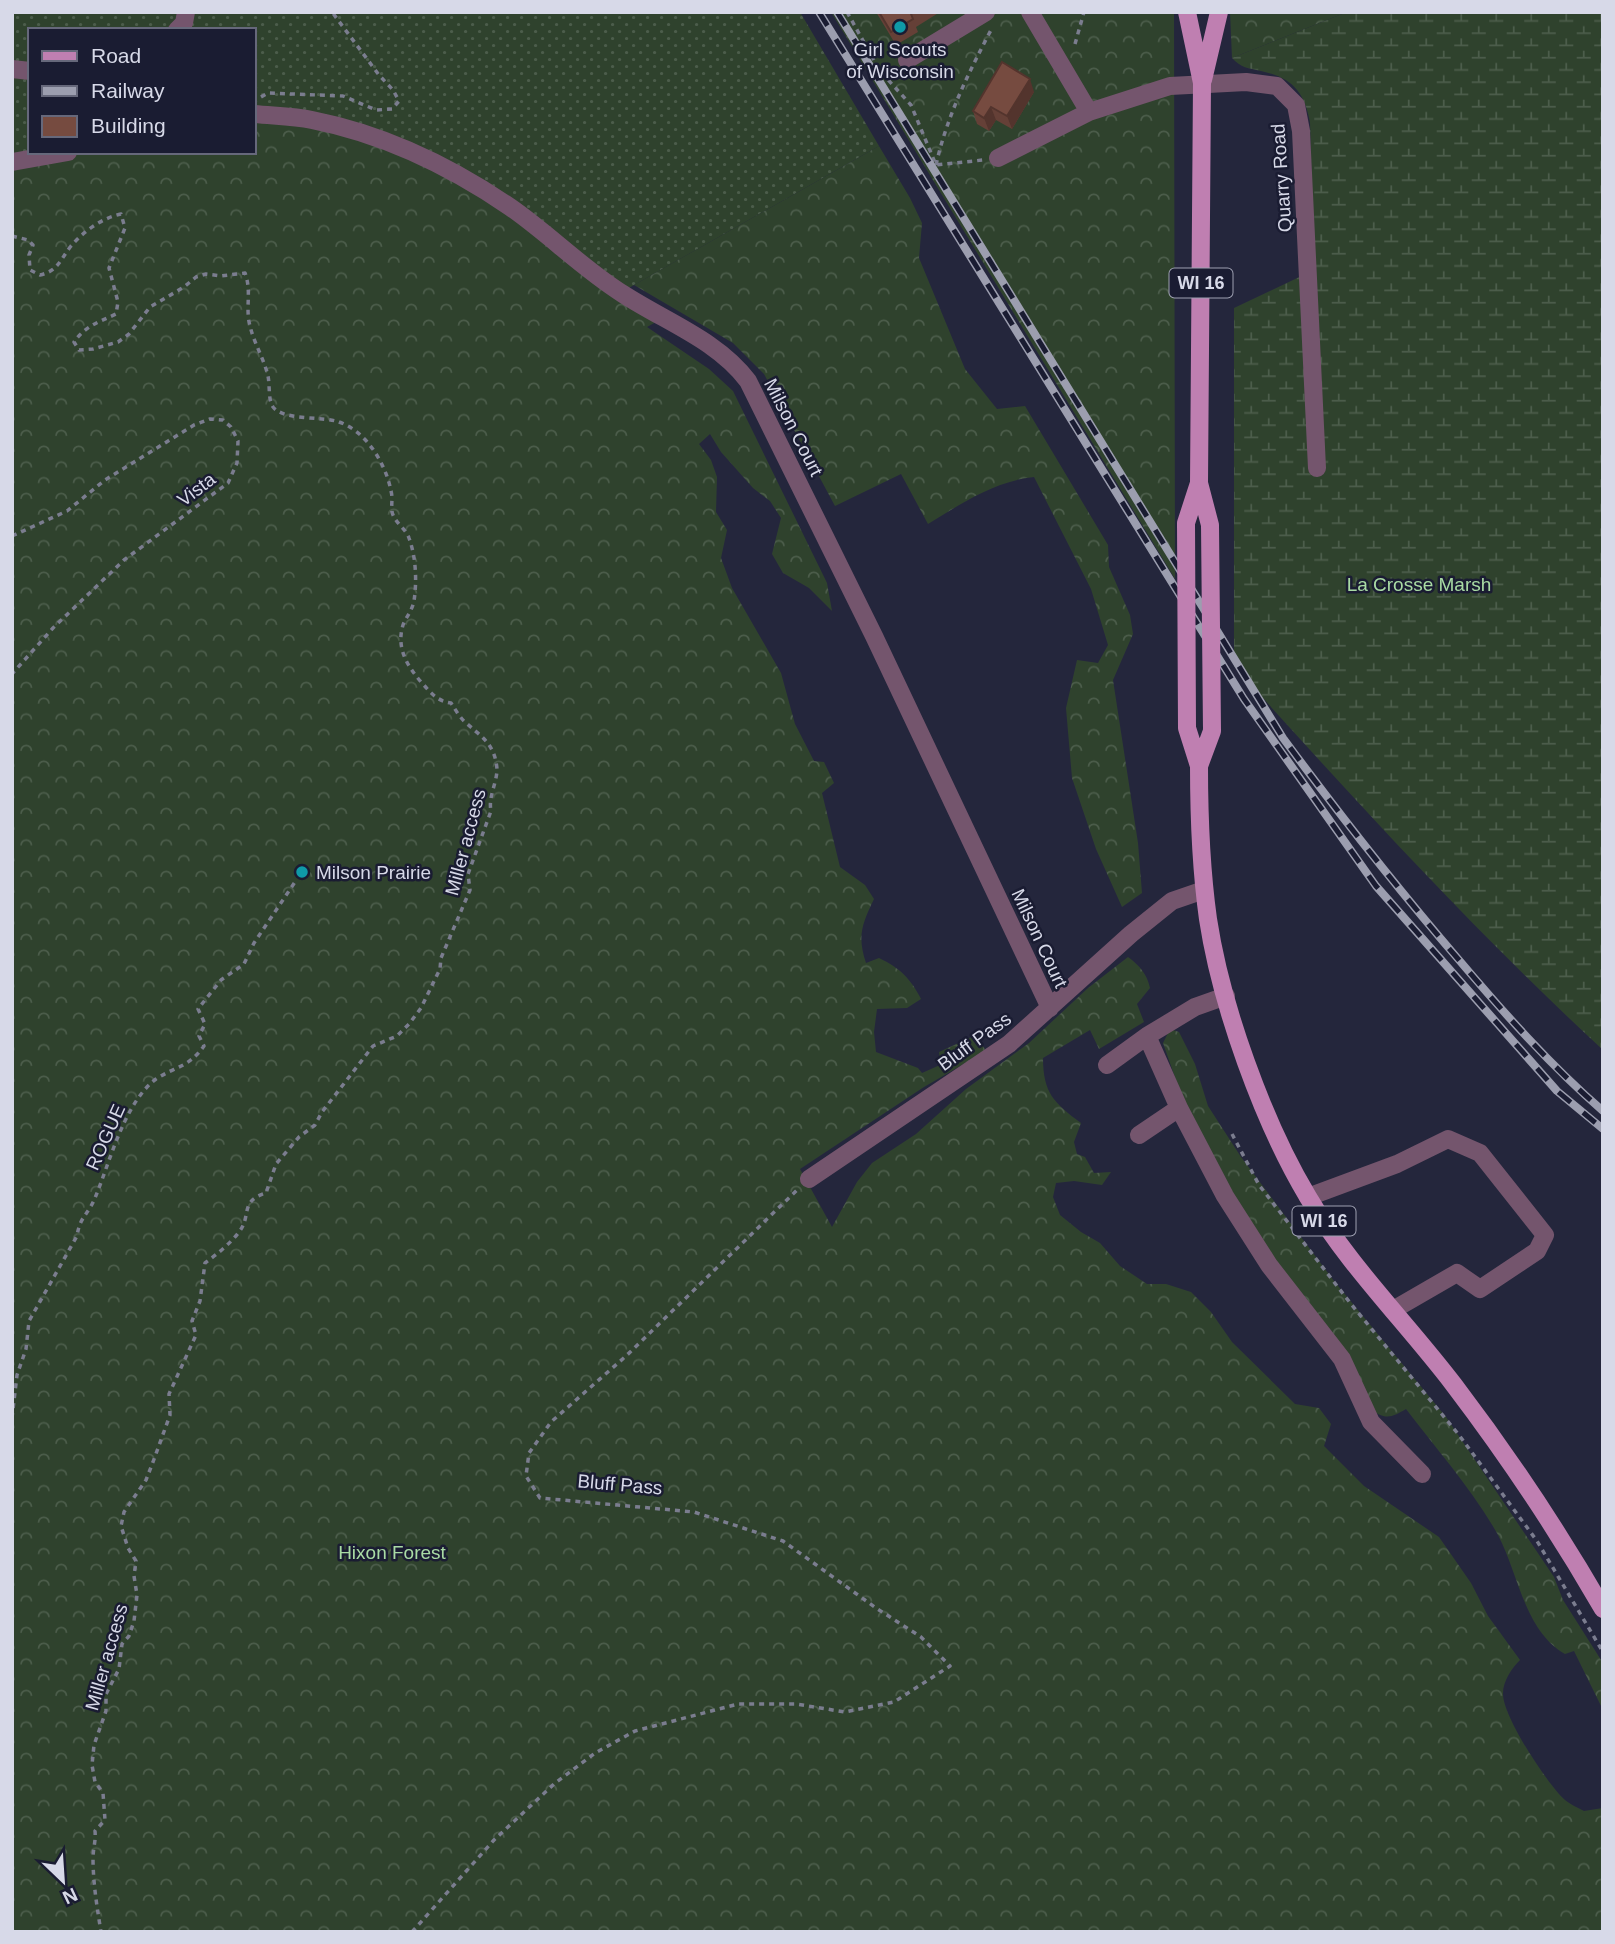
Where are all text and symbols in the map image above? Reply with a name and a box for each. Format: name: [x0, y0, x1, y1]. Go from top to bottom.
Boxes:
marker: Girl Scouts of Wisconsin: [892, 19, 908, 35]
legend: [28, 28, 256, 154]
place label: Girl Scouts of Wisconsin: [846, 39, 954, 82]
text: Road: [91, 44, 141, 67]
text: Railway: [91, 79, 165, 102]
text: Building: [91, 114, 166, 137]
street label: Quarry Road: [1267, 123, 1296, 233]
road number: WI 16: [1170, 268, 1232, 298]
street label: Milson Court: [760, 375, 827, 480]
street label: Vista: [173, 468, 220, 510]
park label: La Crosse Marsh: [1347, 574, 1491, 595]
street label: Miller access: [441, 786, 490, 898]
place label: Milson Prairie: [316, 862, 431, 883]
marker: Milson Prairie: [294, 864, 310, 880]
street label: Milson Court: [1007, 885, 1072, 992]
street label: Bluff Pass: [934, 1008, 1015, 1075]
street label: ROGUE: [82, 1101, 129, 1173]
road number: WI 16: [1292, 1206, 1356, 1236]
street label: Bluff Pass: [577, 1470, 663, 1499]
park label: Hixon Forest: [338, 1542, 447, 1563]
street label: Miller access: [81, 1601, 132, 1713]
north arrow: [28, 1846, 98, 1916]
text: N: [59, 1884, 81, 1908]

